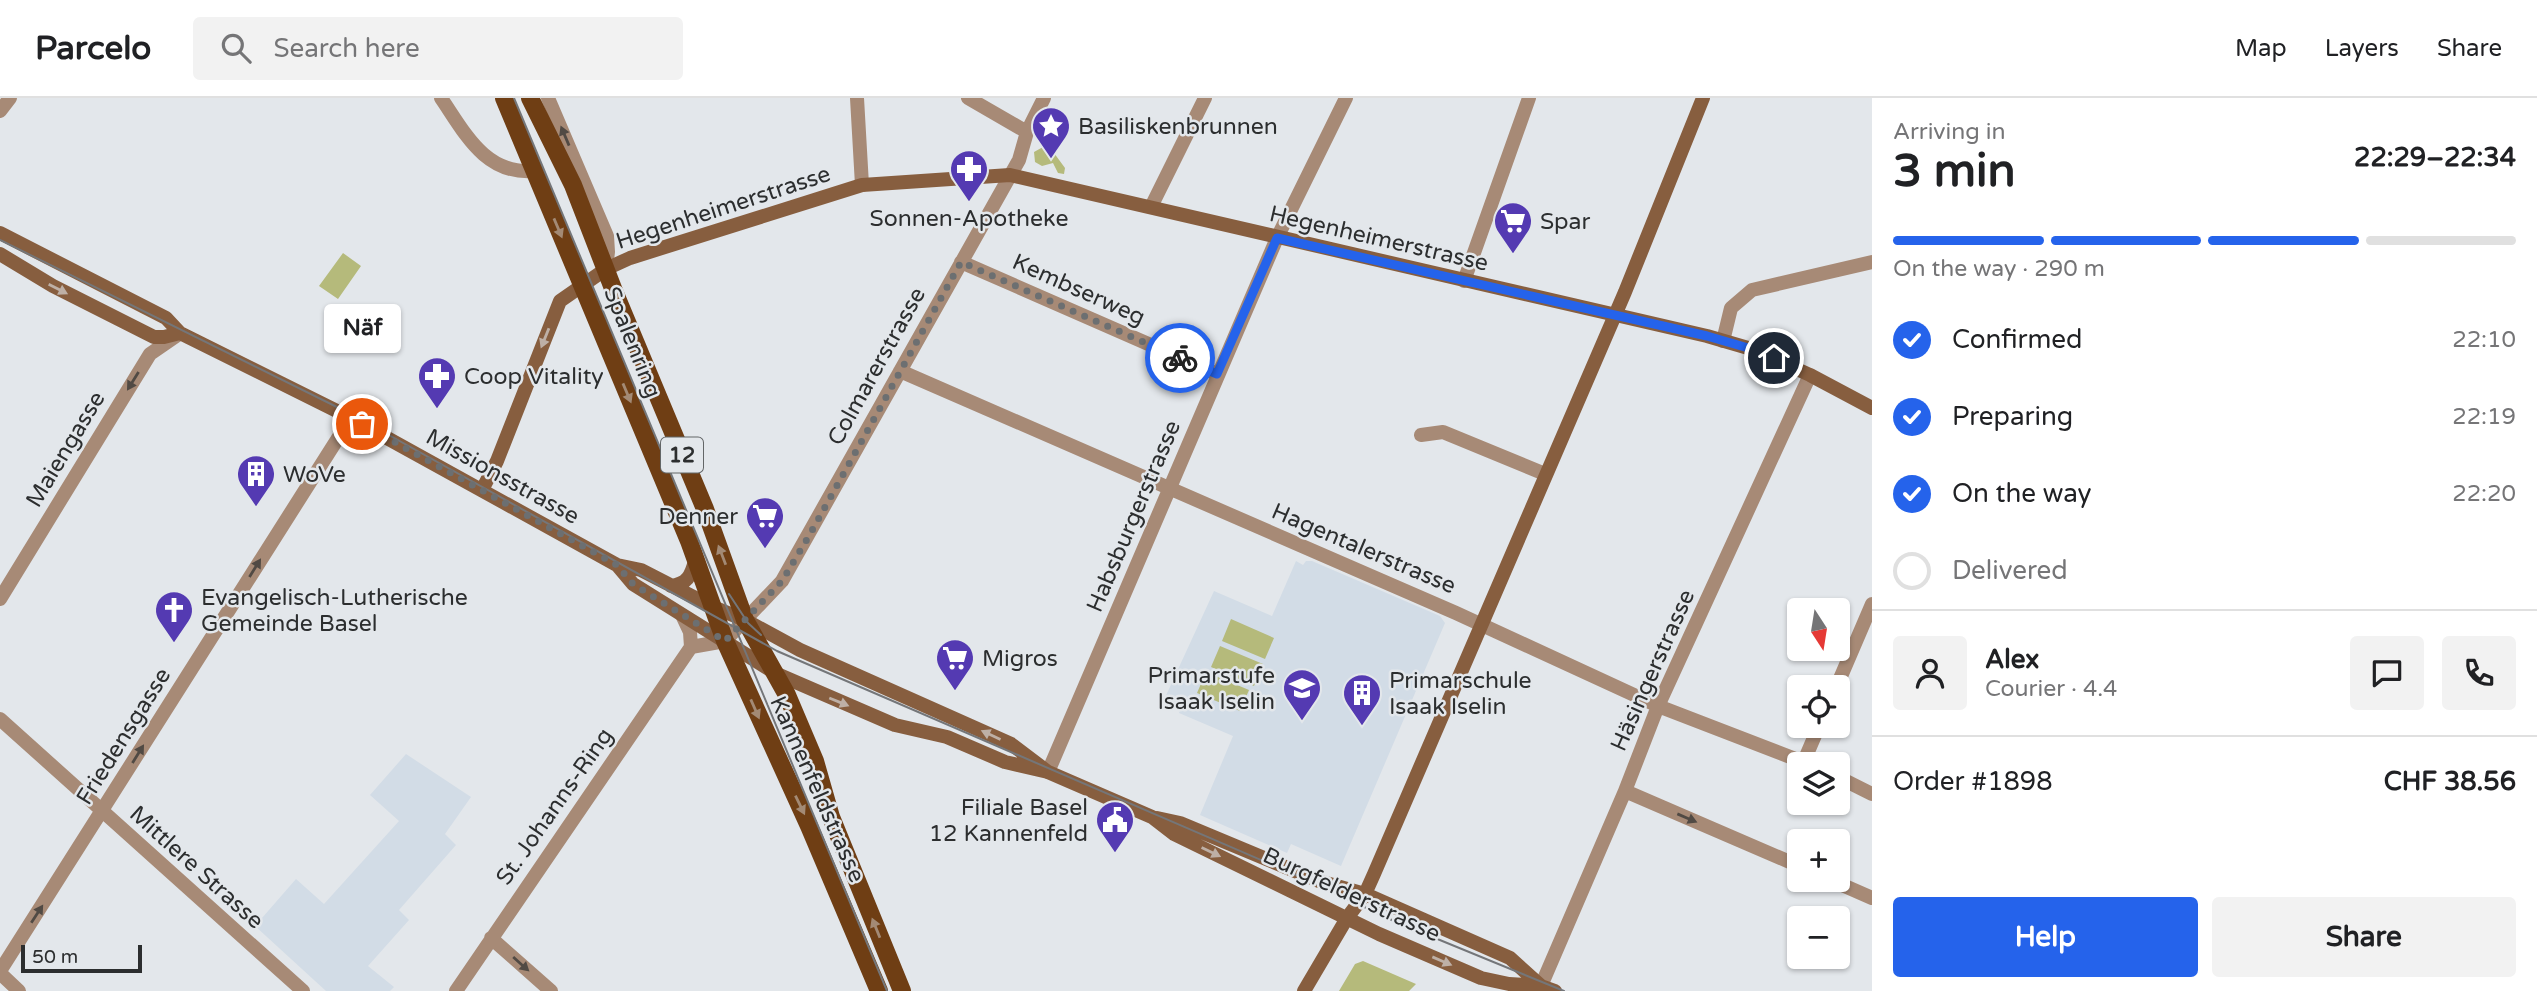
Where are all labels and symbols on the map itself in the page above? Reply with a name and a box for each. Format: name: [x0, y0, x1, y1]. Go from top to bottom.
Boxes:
place icon: Basiliskenbrunnen: [1030, 105, 1072, 160]
place label: Basiliskenbrunnen: [1078, 113, 1278, 141]
one-way arrow: [559, 126, 570, 147]
pharmacy icon: Sonnen-Apotheke: [948, 148, 990, 203]
street label: Hegenheimerstrasse: [613, 160, 834, 256]
street label: Hegenheimerstrasse: [1267, 200, 1491, 278]
supermarket icon: Spar: [1492, 200, 1534, 255]
place label: Sonnen-Apotheke: [870, 205, 1068, 233]
place label: Spar: [1540, 208, 1590, 236]
one-way arrow: [553, 217, 564, 238]
street label: Kembserweg: [1008, 248, 1149, 332]
one-way arrow: [49, 282, 69, 294]
street label: Spalenring: [597, 283, 667, 402]
street label: Colmarerstrasse: [822, 283, 932, 450]
callout: Näf: [324, 305, 400, 354]
courier: [1145, 323, 1215, 393]
one-way arrow: [540, 328, 551, 349]
pin: [1744, 328, 1804, 388]
pharmacy icon: Coop Vitality: [416, 355, 458, 410]
place label: Coop Vitality: [464, 363, 604, 391]
one-way arrow: [127, 372, 140, 391]
one-way arrow: [621, 383, 633, 403]
street label: Maiengasse: [20, 386, 111, 513]
pin: [332, 394, 392, 454]
street label: Habsburgerstrasse: [1081, 416, 1187, 617]
street label: Missionsstrasse: [421, 423, 584, 531]
road number: 12: [661, 438, 703, 472]
building icon: WoVe: [235, 453, 277, 508]
place label: WoVe: [283, 461, 346, 489]
supermarket icon: Denner: [744, 495, 786, 550]
street label: Hagentalerstrasse: [1267, 497, 1460, 600]
place label: Denner: [658, 503, 738, 531]
one-way arrow: [717, 545, 728, 566]
one-way arrow: [249, 559, 262, 578]
place label: Evangelisch-Lutherische Gemeinde Basel: [201, 584, 468, 638]
street label: Häsingerstrasse: [1605, 585, 1701, 756]
church icon: Evangelisch-Lutherische Gemeinde Basel: [153, 589, 195, 644]
north arrow: [1787, 598, 1850, 662]
supermarket icon: Migros: [934, 637, 976, 692]
place label: Migros: [982, 645, 1058, 673]
place label: Primarstufe Isaak Iselin: [1147, 662, 1275, 716]
street label: Friedensgasse: [71, 663, 177, 810]
school or university icon: Primarstufe Isaak Iselin: [1281, 667, 1323, 722]
place label: Primarschule Isaak Iselin: [1389, 667, 1532, 721]
building icon: Primarschule Isaak Iselin: [1341, 672, 1383, 727]
street label: Kannenfeldstrasse: [763, 692, 871, 887]
one-way arrow: [829, 696, 850, 707]
one-way arrow: [749, 699, 761, 719]
street label: St. Johanns-Ring: [490, 723, 619, 890]
one-way arrow: [981, 729, 1002, 740]
one-way arrow: [132, 745, 145, 764]
place label: Filiale Basel 12 Kannenfeld: [929, 794, 1088, 848]
one-way arrow: [794, 795, 805, 816]
public building icon: Filiale Basel 12 Kannenfeld: [1094, 799, 1136, 854]
street label: Mittlere Strasse: [124, 800, 269, 935]
one-way arrow: [1677, 813, 1698, 824]
street label: Burgfelderstrasse: [1258, 842, 1445, 948]
one-way arrow: [1201, 846, 1221, 858]
one-way arrow: [30, 904, 43, 924]
one-way arrow: [870, 918, 882, 938]
scale bar: [21, 942, 142, 974]
one-way arrow: [1432, 955, 1452, 967]
one-way arrow: [512, 956, 529, 972]

